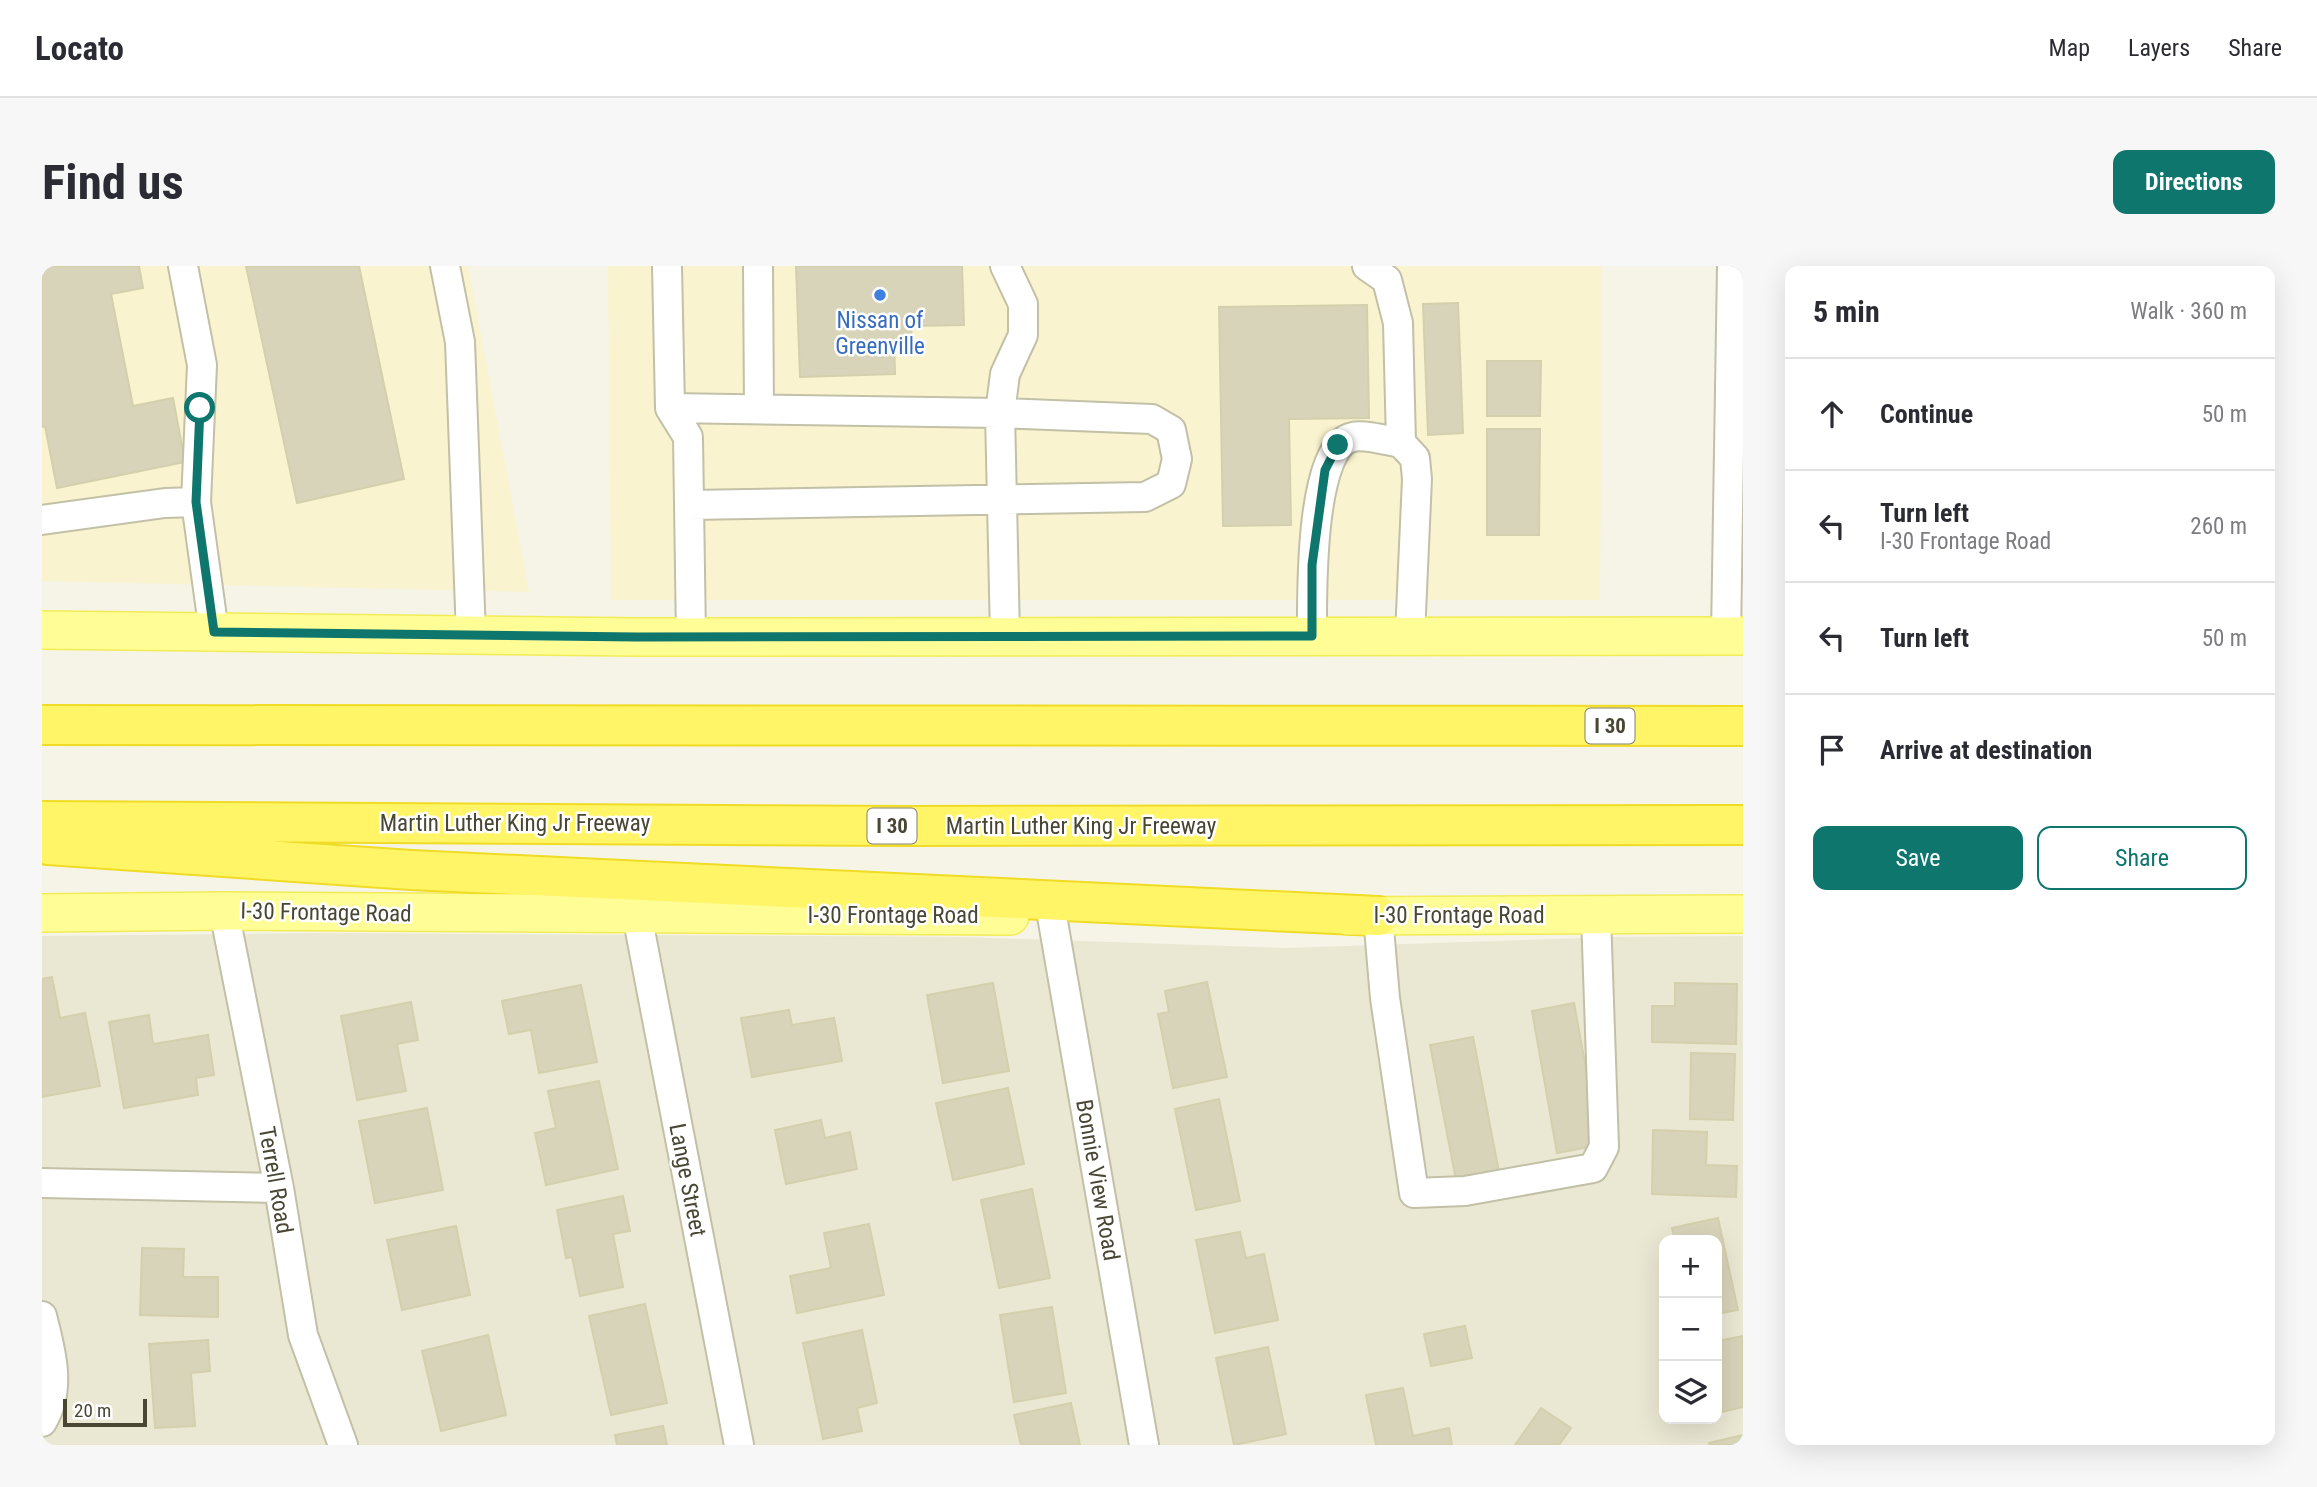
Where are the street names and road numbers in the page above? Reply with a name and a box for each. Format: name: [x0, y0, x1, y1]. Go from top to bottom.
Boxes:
road number: I 30: [1586, 708, 1634, 743]
road number: I 30: [868, 808, 916, 844]
street label: Martin Luther King Jr Freeway: [380, 810, 651, 837]
street label: Martin Luther King Jr Freeway: [946, 813, 1217, 840]
street label: I-30 Frontage Road: [240, 898, 412, 927]
street label: I-30 Frontage Road: [807, 902, 979, 929]
street label: I-30 Frontage Road: [1373, 902, 1545, 929]
street label: Bonnie View Road: [1070, 1097, 1125, 1263]
street label: Lange Street: [663, 1121, 712, 1239]
street label: Terrell Road: [253, 1124, 298, 1236]

